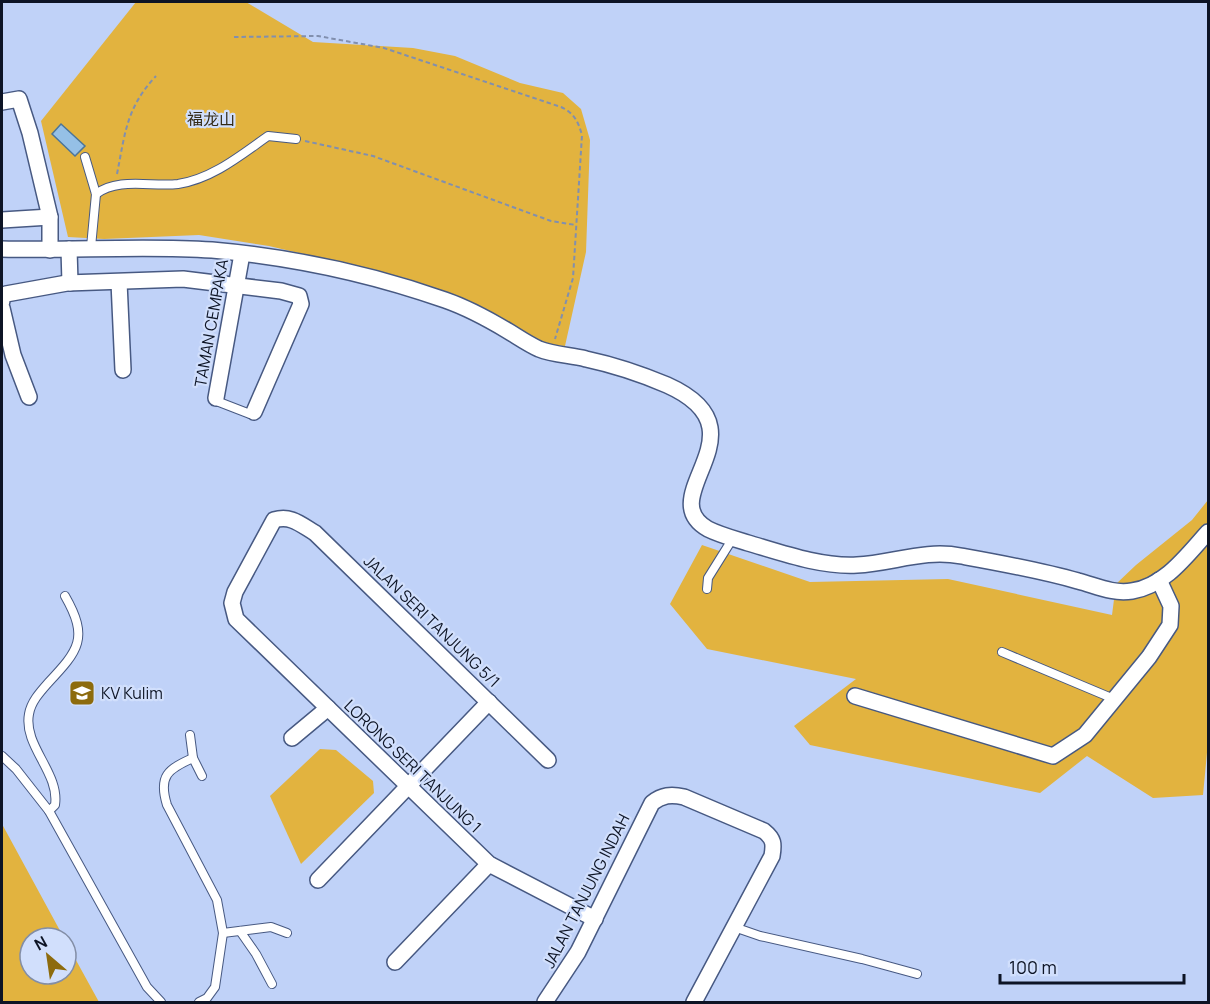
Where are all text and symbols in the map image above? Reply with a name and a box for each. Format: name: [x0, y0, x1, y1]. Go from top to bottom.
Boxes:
park label: 福龙山: [187, 108, 235, 130]
street label: TAMAN CEMPAKA: [189, 257, 233, 389]
street label: JALAN SERI TANJUNG 5/1: [359, 550, 505, 692]
school or university icon: KV Kulim: [67, 678, 97, 708]
place label: KV Kulim: [101, 682, 163, 704]
street label: LORONG SERI TANJUNG 1: [339, 694, 487, 838]
street label: JALAN TANJUNG INDAH: [538, 810, 634, 972]
north arrow: [18, 926, 78, 986]
text: N: [30, 930, 51, 955]
scale bar: [1000, 947, 1184, 985]
text: 100 m: [1009, 955, 1057, 979]

